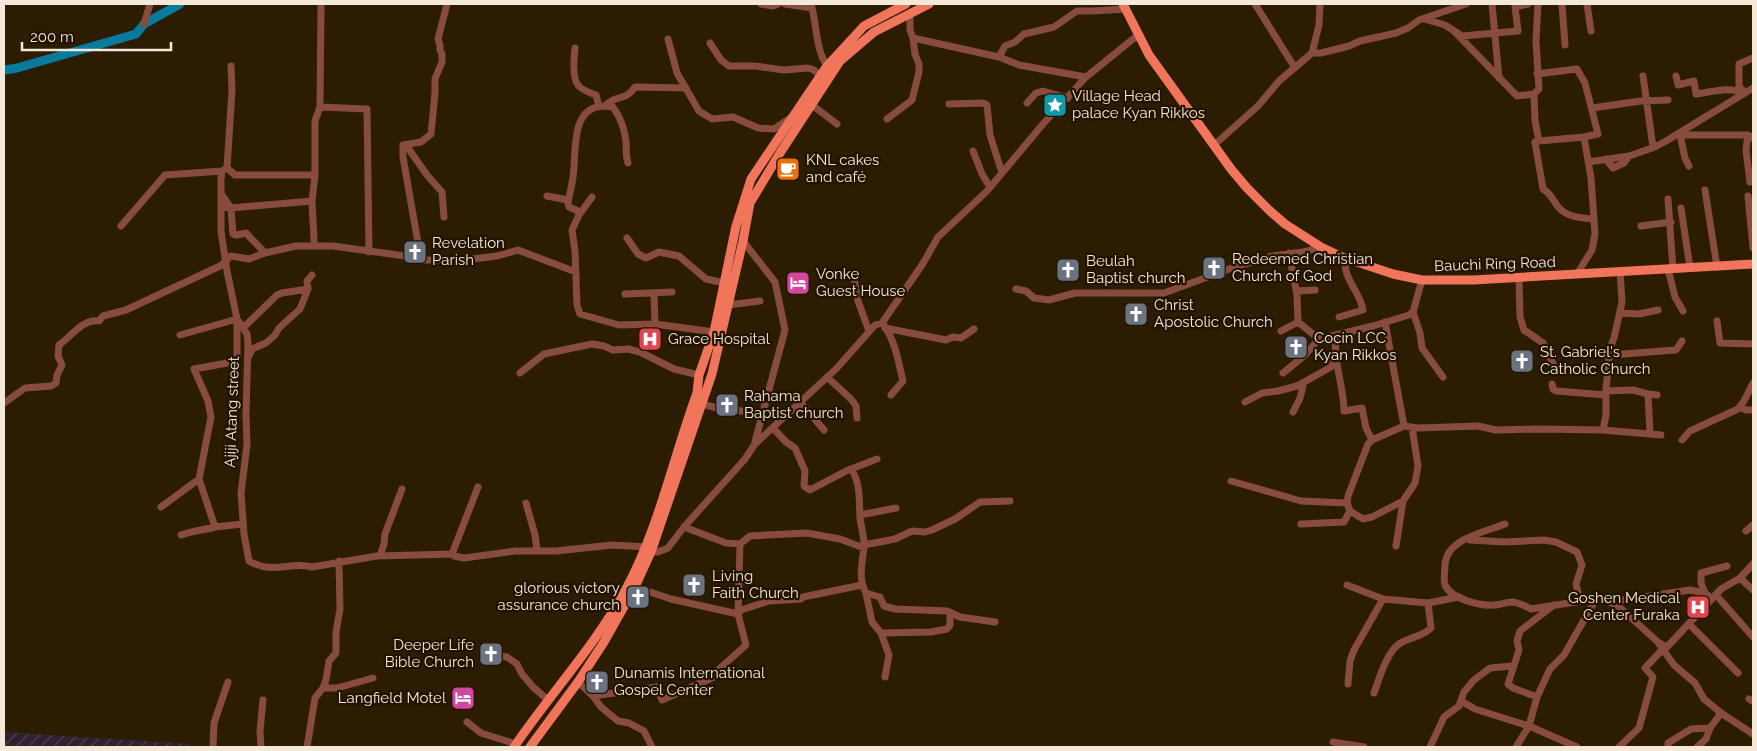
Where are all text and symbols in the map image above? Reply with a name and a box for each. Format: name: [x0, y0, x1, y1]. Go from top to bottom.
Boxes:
scale bar: [22, 20, 171, 52]
text: 200 m: [30, 28, 74, 46]
place label: Village Head palace Kyan Rikkos: [1072, 87, 1205, 122]
place icon: Village Head palace Kyan Rikkos: [1042, 92, 1068, 118]
place label: KNL cakes and café: [806, 151, 879, 186]
cafe icon: KNL cakes and café: [775, 156, 801, 182]
place label: Revelation Parish: [432, 234, 505, 269]
church icon: Revelation Parish: [402, 239, 428, 265]
place label: Redeemed Christian Church of God: [1232, 250, 1373, 285]
place label: Beulah Baptist church: [1086, 252, 1186, 287]
street label: Bauchi Ring Road: [1434, 253, 1556, 275]
church icon: Redeemed Christian Church of God: [1201, 255, 1227, 281]
church icon: Beulah Baptist church: [1055, 257, 1081, 283]
place label: Vonke Guest House: [816, 265, 906, 300]
hotel icon: Vonke Guest House: [785, 270, 811, 296]
place label: Christ Apostolic Church: [1154, 296, 1273, 331]
church icon: Christ Apostolic Church: [1123, 301, 1149, 327]
hospital icon: Grace Hospital: [637, 326, 663, 352]
place label: Cocin LCC Kyan Rikkos: [1314, 329, 1396, 364]
place label: Grace Hospital: [668, 330, 771, 348]
church icon: Cocin LCC Kyan Rikkos: [1283, 334, 1309, 360]
place label: St. Gabriel's Catholic Church: [1540, 343, 1650, 378]
church icon: St. Gabriel's Catholic Church: [1509, 348, 1535, 374]
street label: Ajiji Atang street: [221, 356, 243, 468]
place label: Rahama Baptist church: [744, 387, 844, 422]
church icon: Rahama Baptist church: [714, 392, 740, 418]
place label: Living Faith Church: [712, 567, 799, 602]
church icon: Living Faith Church: [681, 572, 707, 598]
place label: glorious victory assurance church: [498, 579, 620, 614]
church icon: glorious victory assurance church: [625, 584, 651, 610]
place label: Goshen Medical Center Furaka: [1568, 589, 1681, 624]
hospital icon: Goshen Medical Center Furaka: [1685, 594, 1711, 620]
place label: Deeper Life Bible Church: [385, 636, 474, 671]
church icon: Deeper Life Bible Church: [478, 641, 504, 667]
place label: Dunamis International Gospel Center: [614, 664, 766, 699]
church icon: Dunamis International Gospel Center: [584, 669, 610, 695]
hotel icon: Langfield Motel: [450, 685, 476, 711]
place label: Langfield Motel: [338, 689, 447, 707]

